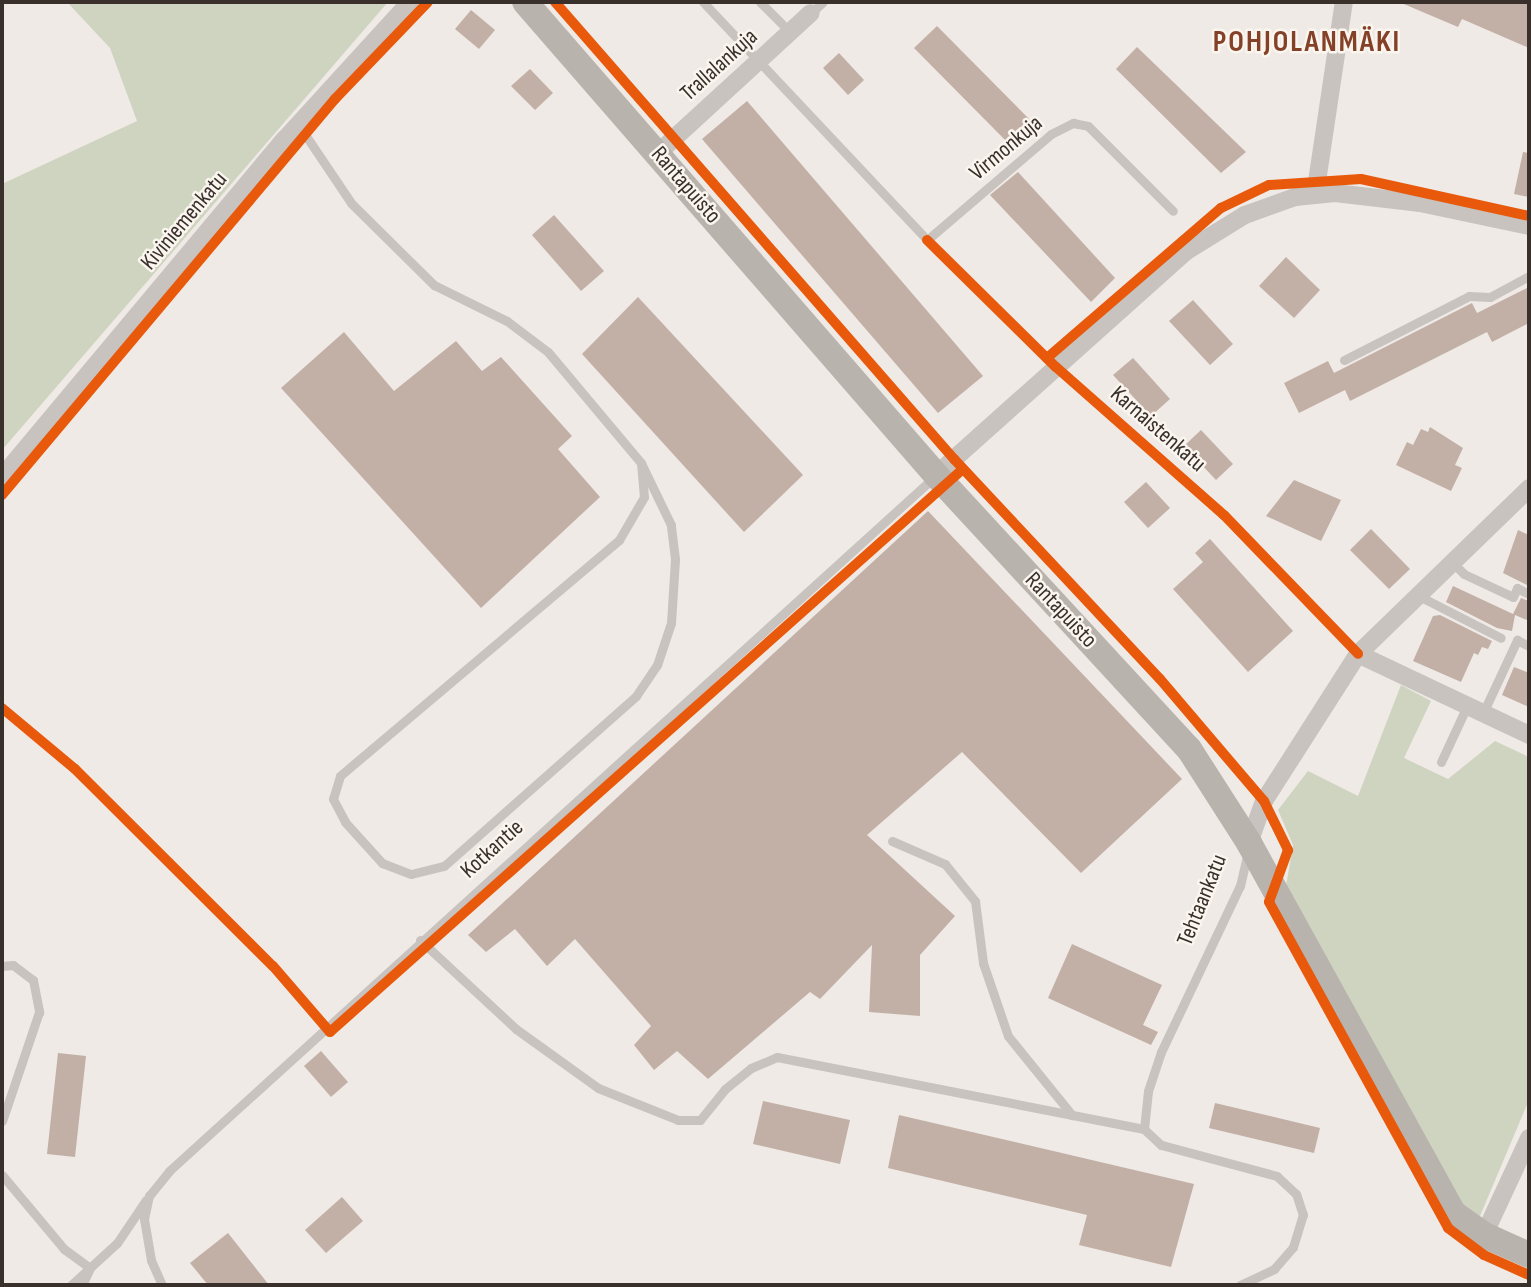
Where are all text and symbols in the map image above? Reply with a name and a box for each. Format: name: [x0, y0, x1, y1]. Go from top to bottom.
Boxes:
street label: Trallalankuja: [675, 23, 763, 107]
district label: POHJOLANMÄKI: [1214, 24, 1400, 60]
street label: Virmonkuja: [964, 110, 1048, 186]
street label: Rantapuisto: [645, 141, 727, 229]
street label: Kiviniemenkatu: [135, 166, 233, 276]
street label: Karnaistenkatu: [1105, 380, 1211, 478]
street label: Rantapuisto: [1019, 567, 1103, 653]
street label: Kotkantie: [455, 814, 529, 884]
street label: Tehtaankatu: [1171, 850, 1233, 950]

